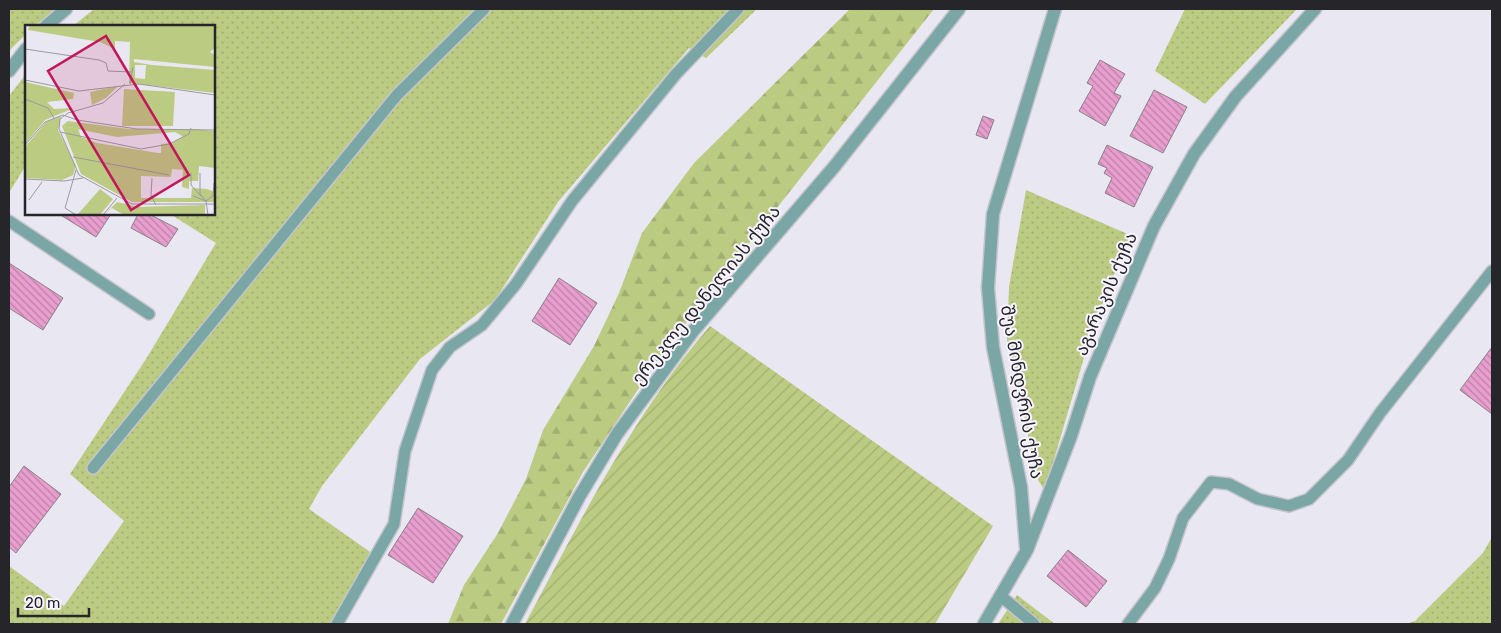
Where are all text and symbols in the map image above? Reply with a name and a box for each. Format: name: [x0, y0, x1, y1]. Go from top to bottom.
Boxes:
inset map: [25, 25, 215, 215]
street label: ერეკლე დანელიას ქუჩა: [627, 201, 785, 389]
street label: აგარაკის ქუჩა: [1070, 229, 1142, 359]
street label: შუა მინდვრის ქუჩა: [996, 303, 1048, 481]
scale bar: [18, 586, 89, 618]
text: 20 m: [25, 594, 60, 612]

